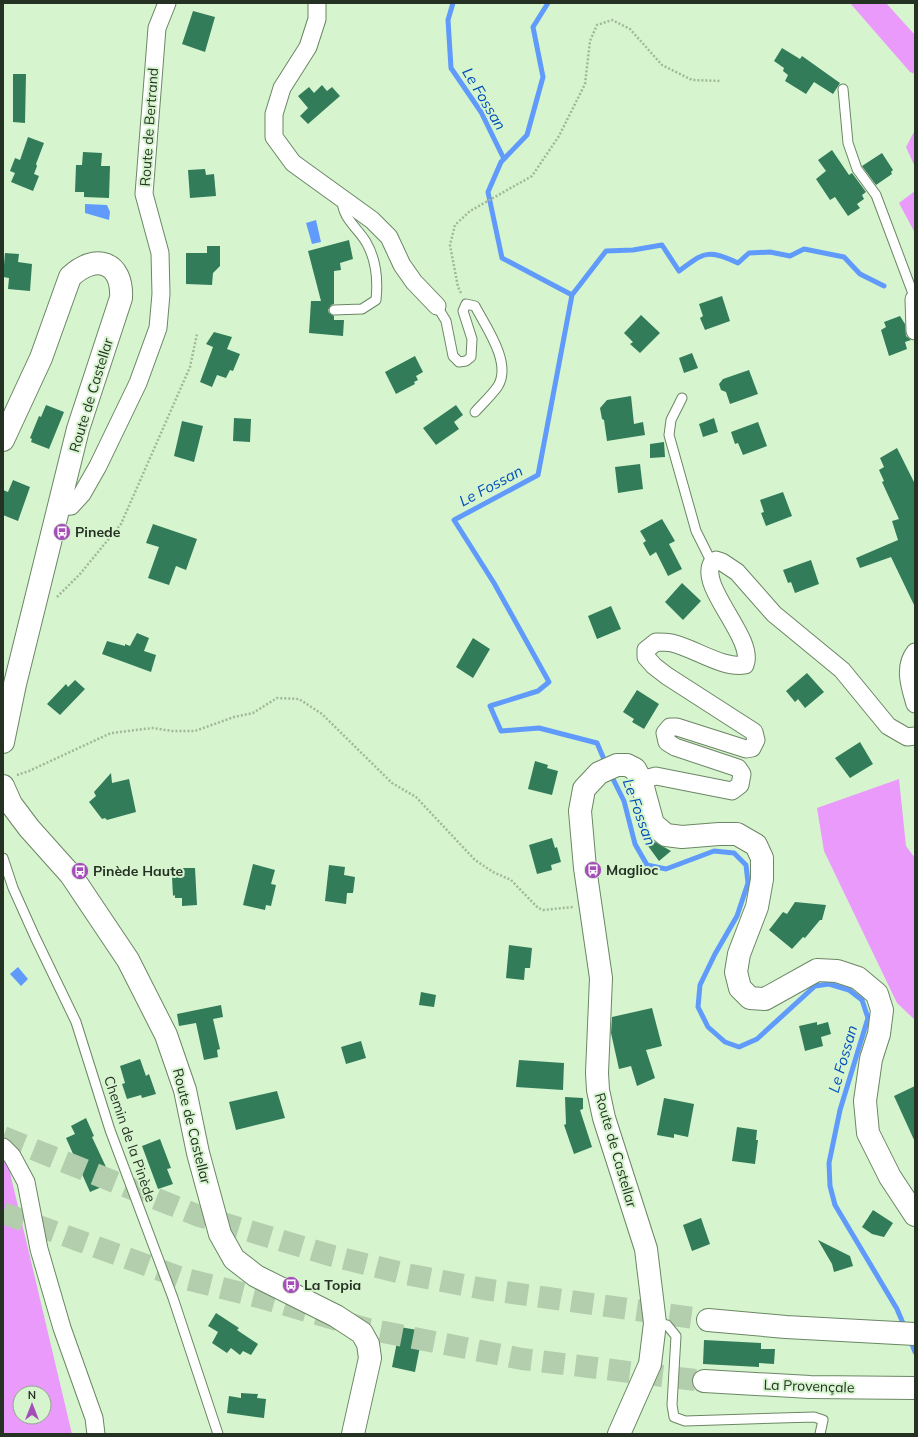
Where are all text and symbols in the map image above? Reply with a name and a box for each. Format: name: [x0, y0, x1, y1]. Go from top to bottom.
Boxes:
water label: Le Fossan: [458, 64, 511, 134]
street label: Route de Bertrand: [136, 67, 162, 187]
street label: Route de Castellar: [65, 335, 117, 454]
water label: Le Fossan: [456, 461, 526, 510]
bus stop icon: Pinede: [52, 522, 72, 542]
place label: Pinede: [75, 523, 121, 541]
water label: Le Fossan: [619, 776, 660, 848]
bus stop icon: Maglioc: [583, 860, 603, 880]
bus stop icon: Pinède Haute: [70, 861, 90, 881]
place label: Maglioc: [606, 861, 658, 879]
place label: Pinède Haute: [93, 862, 183, 880]
water label: Le Fossan: [824, 1023, 861, 1095]
street label: Route de Castellar: [169, 1066, 215, 1187]
street label: Chemin de la Pinède: [100, 1074, 160, 1204]
street label: Route de Castellar: [591, 1091, 641, 1210]
bus stop icon: La Topia: [281, 1275, 301, 1295]
place label: La Topia: [304, 1276, 361, 1294]
street label: La Provençale: [763, 1375, 855, 1397]
north arrow: [12, 1385, 52, 1425]
text: N: [28, 1388, 36, 1402]

